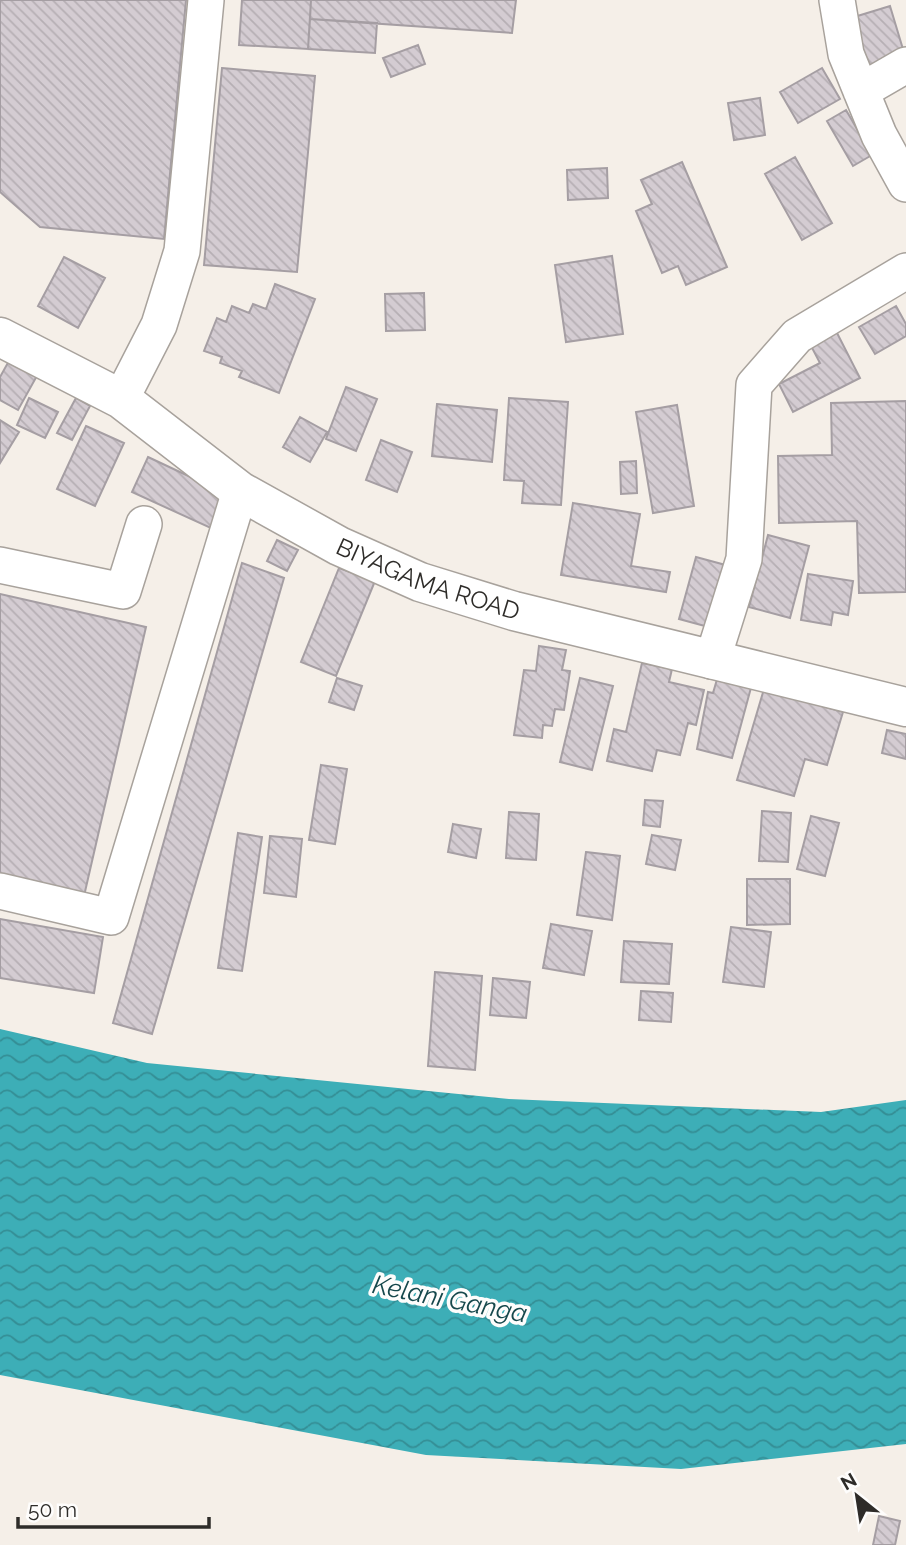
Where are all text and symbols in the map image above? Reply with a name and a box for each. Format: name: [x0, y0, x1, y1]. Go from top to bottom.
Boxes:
street label: BIYAGAMA ROAD: [332, 532, 523, 626]
water label: Kelani Ganga: [370, 1269, 530, 1329]
north arrow: [822, 1461, 892, 1531]
text: N: [837, 1468, 860, 1494]
scale bar: [18, 1486, 208, 1530]
text: 50 m: [28, 1497, 77, 1522]

